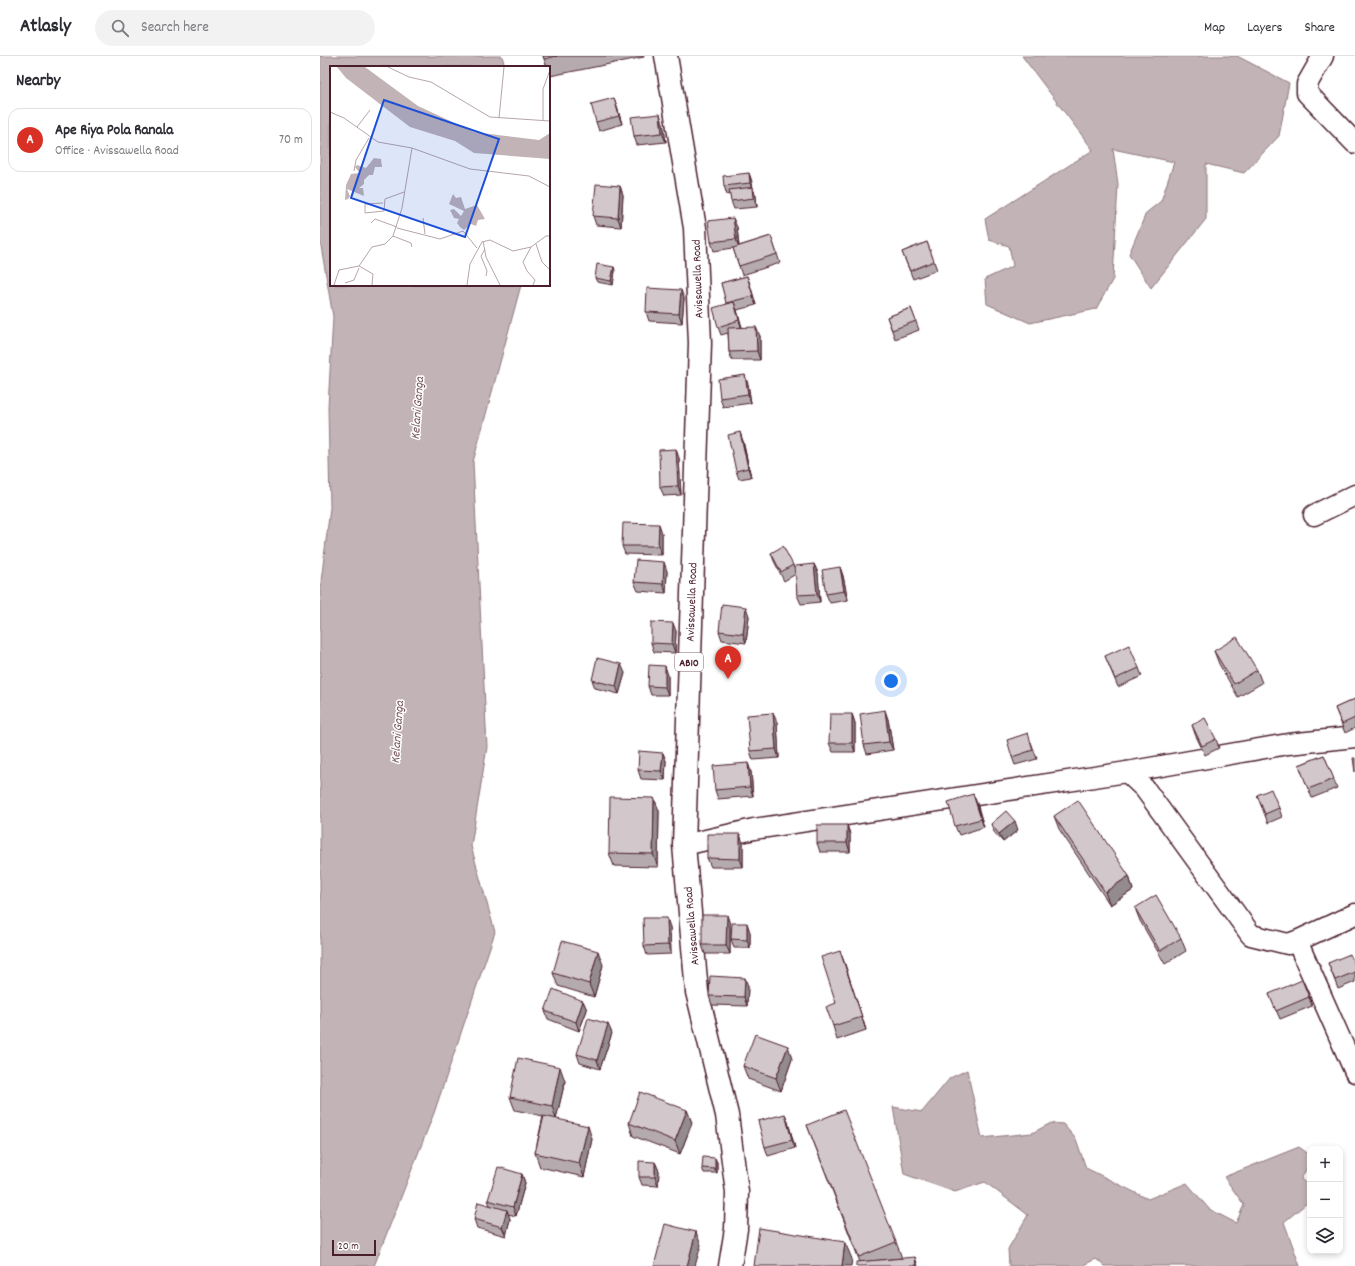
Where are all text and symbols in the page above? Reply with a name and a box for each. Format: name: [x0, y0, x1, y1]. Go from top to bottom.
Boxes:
search box: [95, 10, 375, 46]
text: Atlasly: [20, 14, 71, 41]
icon: search: [109, 17, 131, 39]
text: Search here: [141, 17, 209, 39]
text: Map: [1204, 18, 1225, 38]
text: Layers: [1247, 18, 1282, 38]
text: Share: [1304, 18, 1335, 38]
inset map: [330, 66, 550, 286]
text: Nearby: [16, 70, 60, 94]
text: Ape Riya Pola Ranala: [55, 120, 173, 142]
text: A: [26, 131, 34, 150]
text: 70 m: [279, 131, 303, 150]
text: Office · Avissawella Road: [55, 142, 179, 161]
street label: Avissawella Road: [689, 239, 708, 319]
water label: Kelani Ganga: [407, 375, 430, 440]
street label: Avissawella Road: [683, 562, 702, 642]
pin: A: [715, 646, 741, 679]
road number: AB10: [675, 653, 703, 671]
your location: [881, 671, 901, 691]
water label: Kelani Ganga: [387, 699, 410, 764]
street label: Avissawella Road: [681, 886, 704, 966]
map controls: [1307, 1146, 1343, 1254]
button: +: [1307, 1146, 1343, 1182]
button: −: [1307, 1182, 1343, 1218]
button: layers: [1307, 1218, 1343, 1254]
scale bar: [332, 1238, 376, 1257]
text: 20 m: [338, 1239, 359, 1255]

